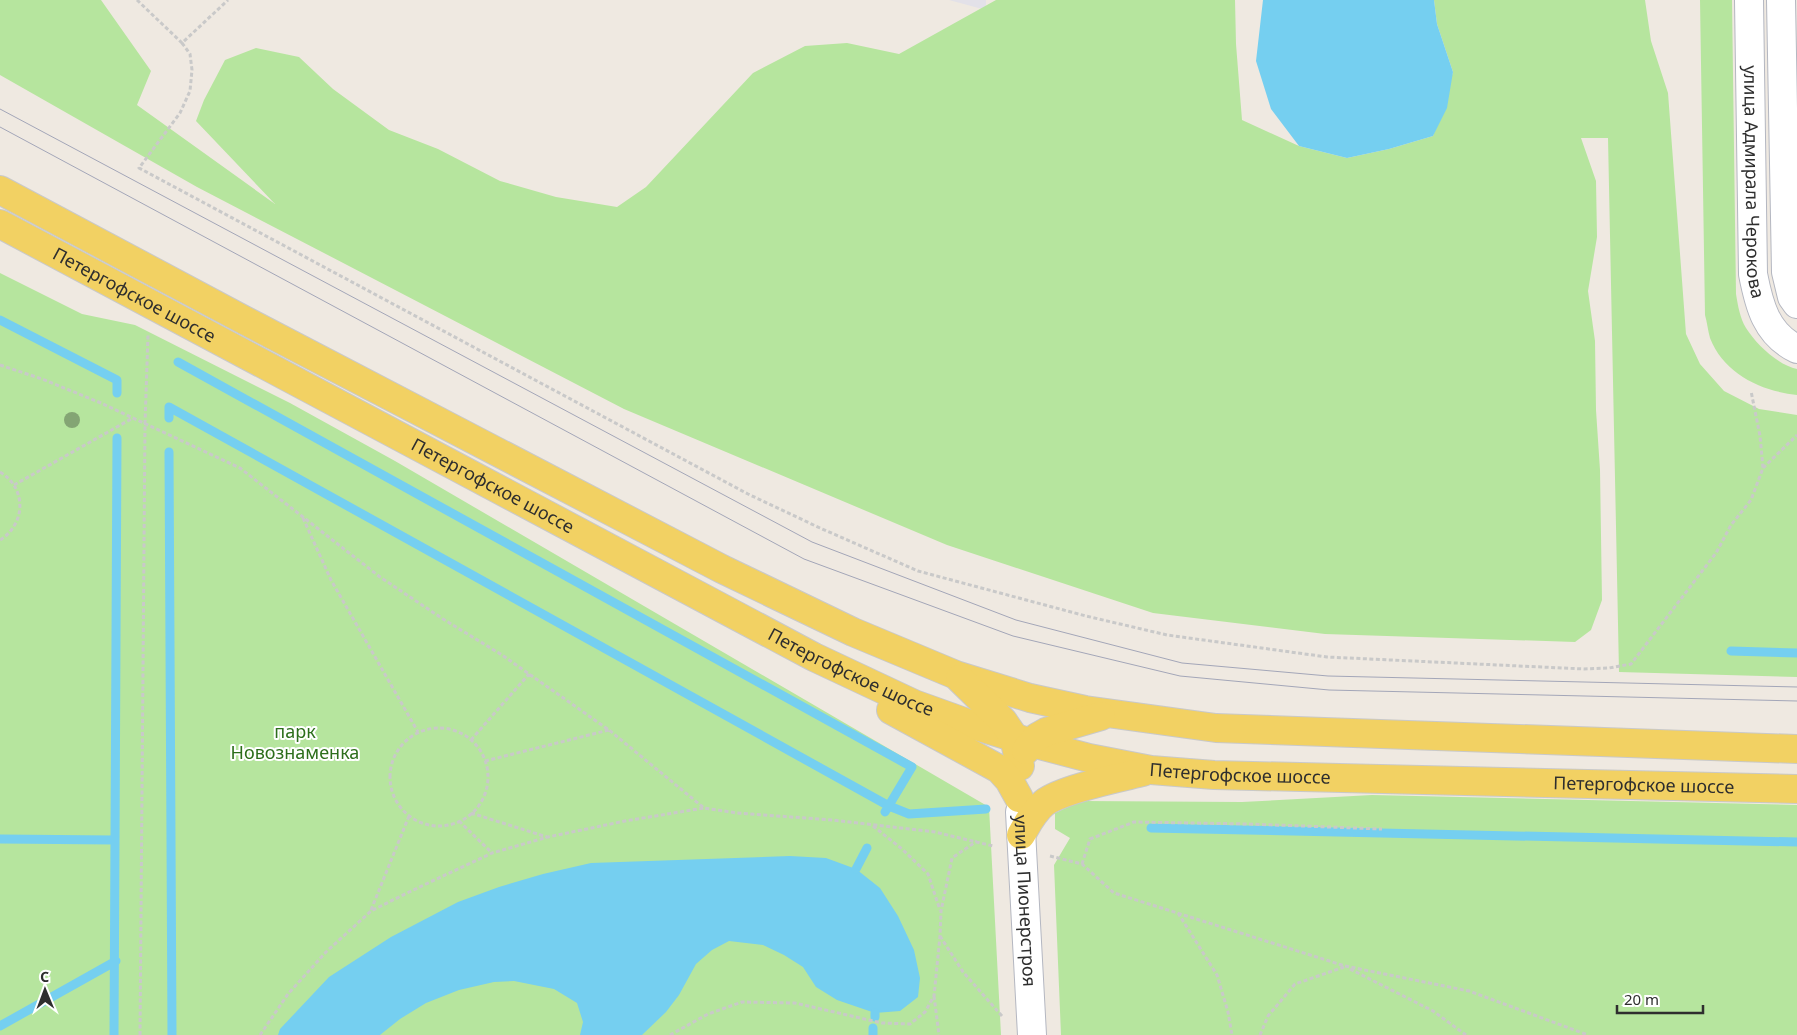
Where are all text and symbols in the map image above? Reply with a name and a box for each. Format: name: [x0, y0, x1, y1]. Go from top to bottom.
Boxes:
street label: улица Адмирала Черокова: [1739, 65, 1771, 301]
street label: Петергофское шоссе: [49, 241, 220, 348]
street label: Петергофское шоссе: [407, 432, 579, 538]
street label: Петергофское шоссе: [764, 622, 937, 721]
park label: парк Новознаменка: [231, 719, 359, 764]
street label: Петергофское шоссе: [1149, 757, 1331, 789]
street label: Петергофское шоссе: [1553, 770, 1735, 798]
street label: улица Пионерстроя: [1009, 814, 1042, 987]
north arrow: [20, 965, 70, 1015]
text: С: [40, 967, 49, 986]
scale bar: [1617, 982, 1703, 1014]
text: 20 m: [1624, 989, 1659, 1009]

